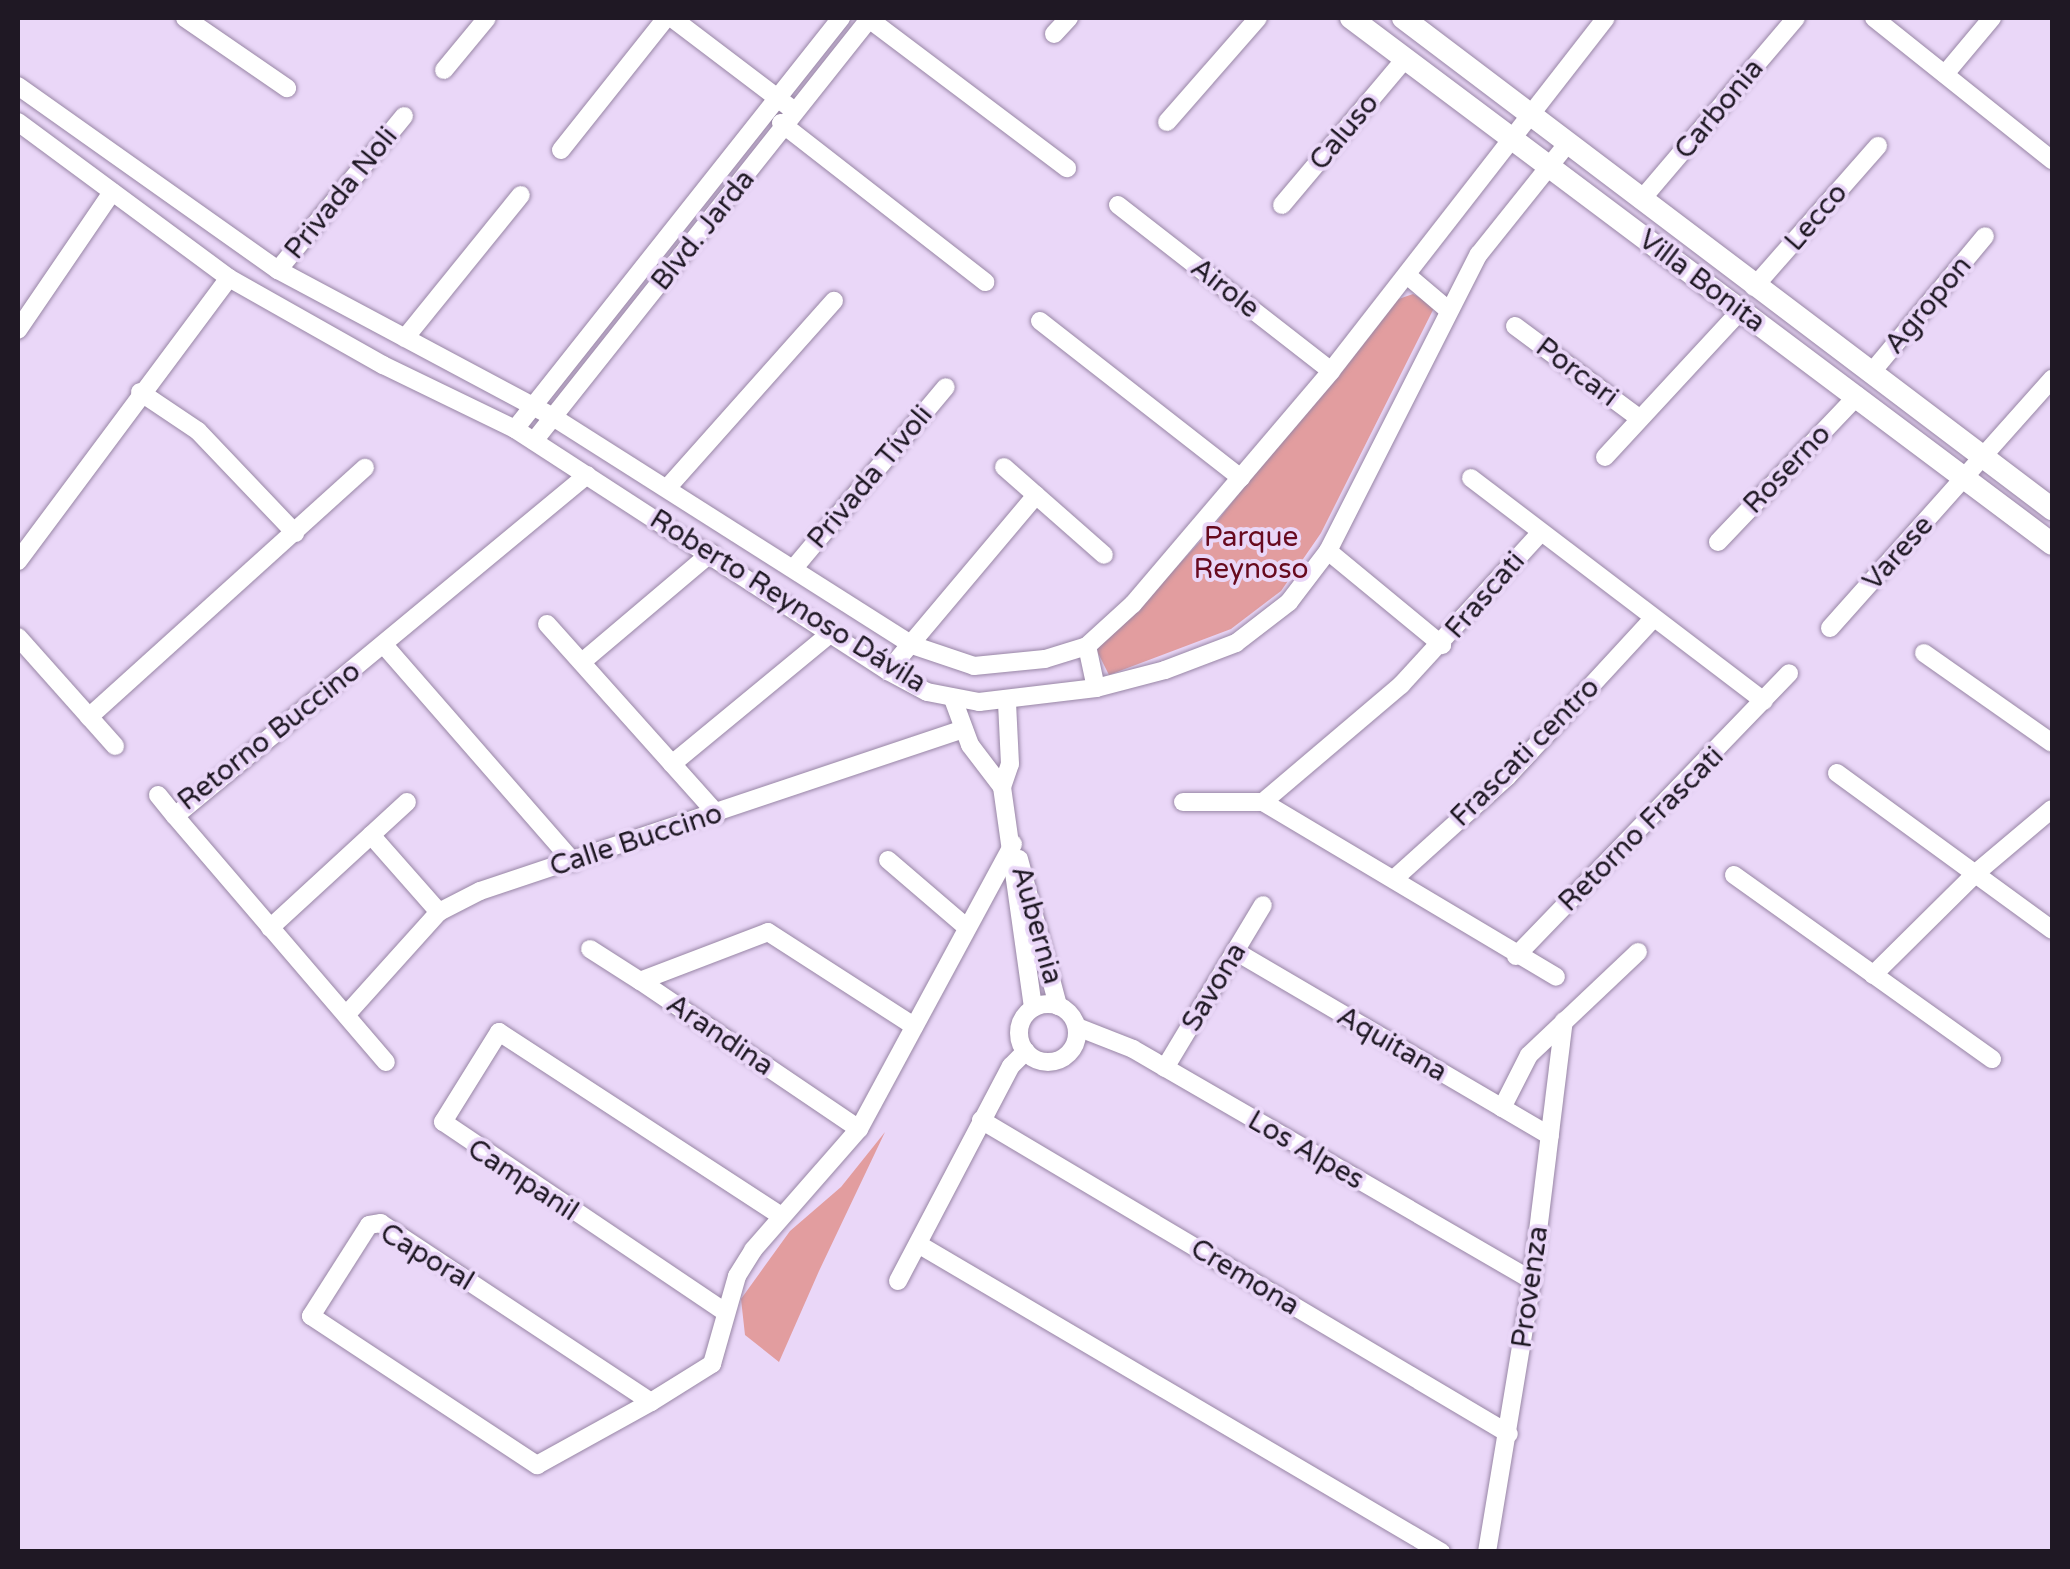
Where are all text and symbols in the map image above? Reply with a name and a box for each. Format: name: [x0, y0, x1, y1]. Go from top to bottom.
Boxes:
street label: Carbonia: [1667, 52, 1771, 166]
street label: Caluso: [1302, 87, 1386, 177]
street label: Privada Noli: [277, 120, 405, 266]
street label: Blvd. Jarda: [644, 163, 762, 297]
street label: Lecco: [1778, 176, 1854, 258]
street label: Villa Bonita: [1632, 222, 1772, 340]
street label: Agropon: [1877, 249, 1979, 361]
street label: Airole: [1184, 251, 1266, 325]
street label: Porcari: [1529, 330, 1625, 414]
street label: Privada Tívoli: [800, 399, 940, 555]
street label: Roserno: [1736, 417, 1838, 521]
street label: Roberto Reynoso Dávila: [644, 502, 932, 700]
street label: Varese: [1856, 509, 1940, 597]
park label: Parque Reynoso: [1193, 520, 1309, 586]
street label: Frascati: [1438, 545, 1532, 645]
street label: Retorno Buccino: [171, 654, 367, 818]
street label: Frascati centro: [1444, 671, 1606, 833]
street label: Retorno Frascati: [1551, 739, 1731, 919]
street label: Calle Buccino: [546, 796, 726, 884]
street label: Aubernia: [1004, 862, 1070, 988]
street label: Savona: [1175, 937, 1253, 1037]
street label: Arandina: [660, 987, 780, 1083]
street label: Aquitana: [1331, 999, 1453, 1089]
street label: Los Alpes: [1242, 1103, 1370, 1197]
street label: Campanil: [461, 1132, 585, 1228]
street label: Caporal: [374, 1216, 480, 1298]
street label: Provenza: [1505, 1224, 1555, 1350]
street label: Cremona: [1185, 1231, 1305, 1323]

